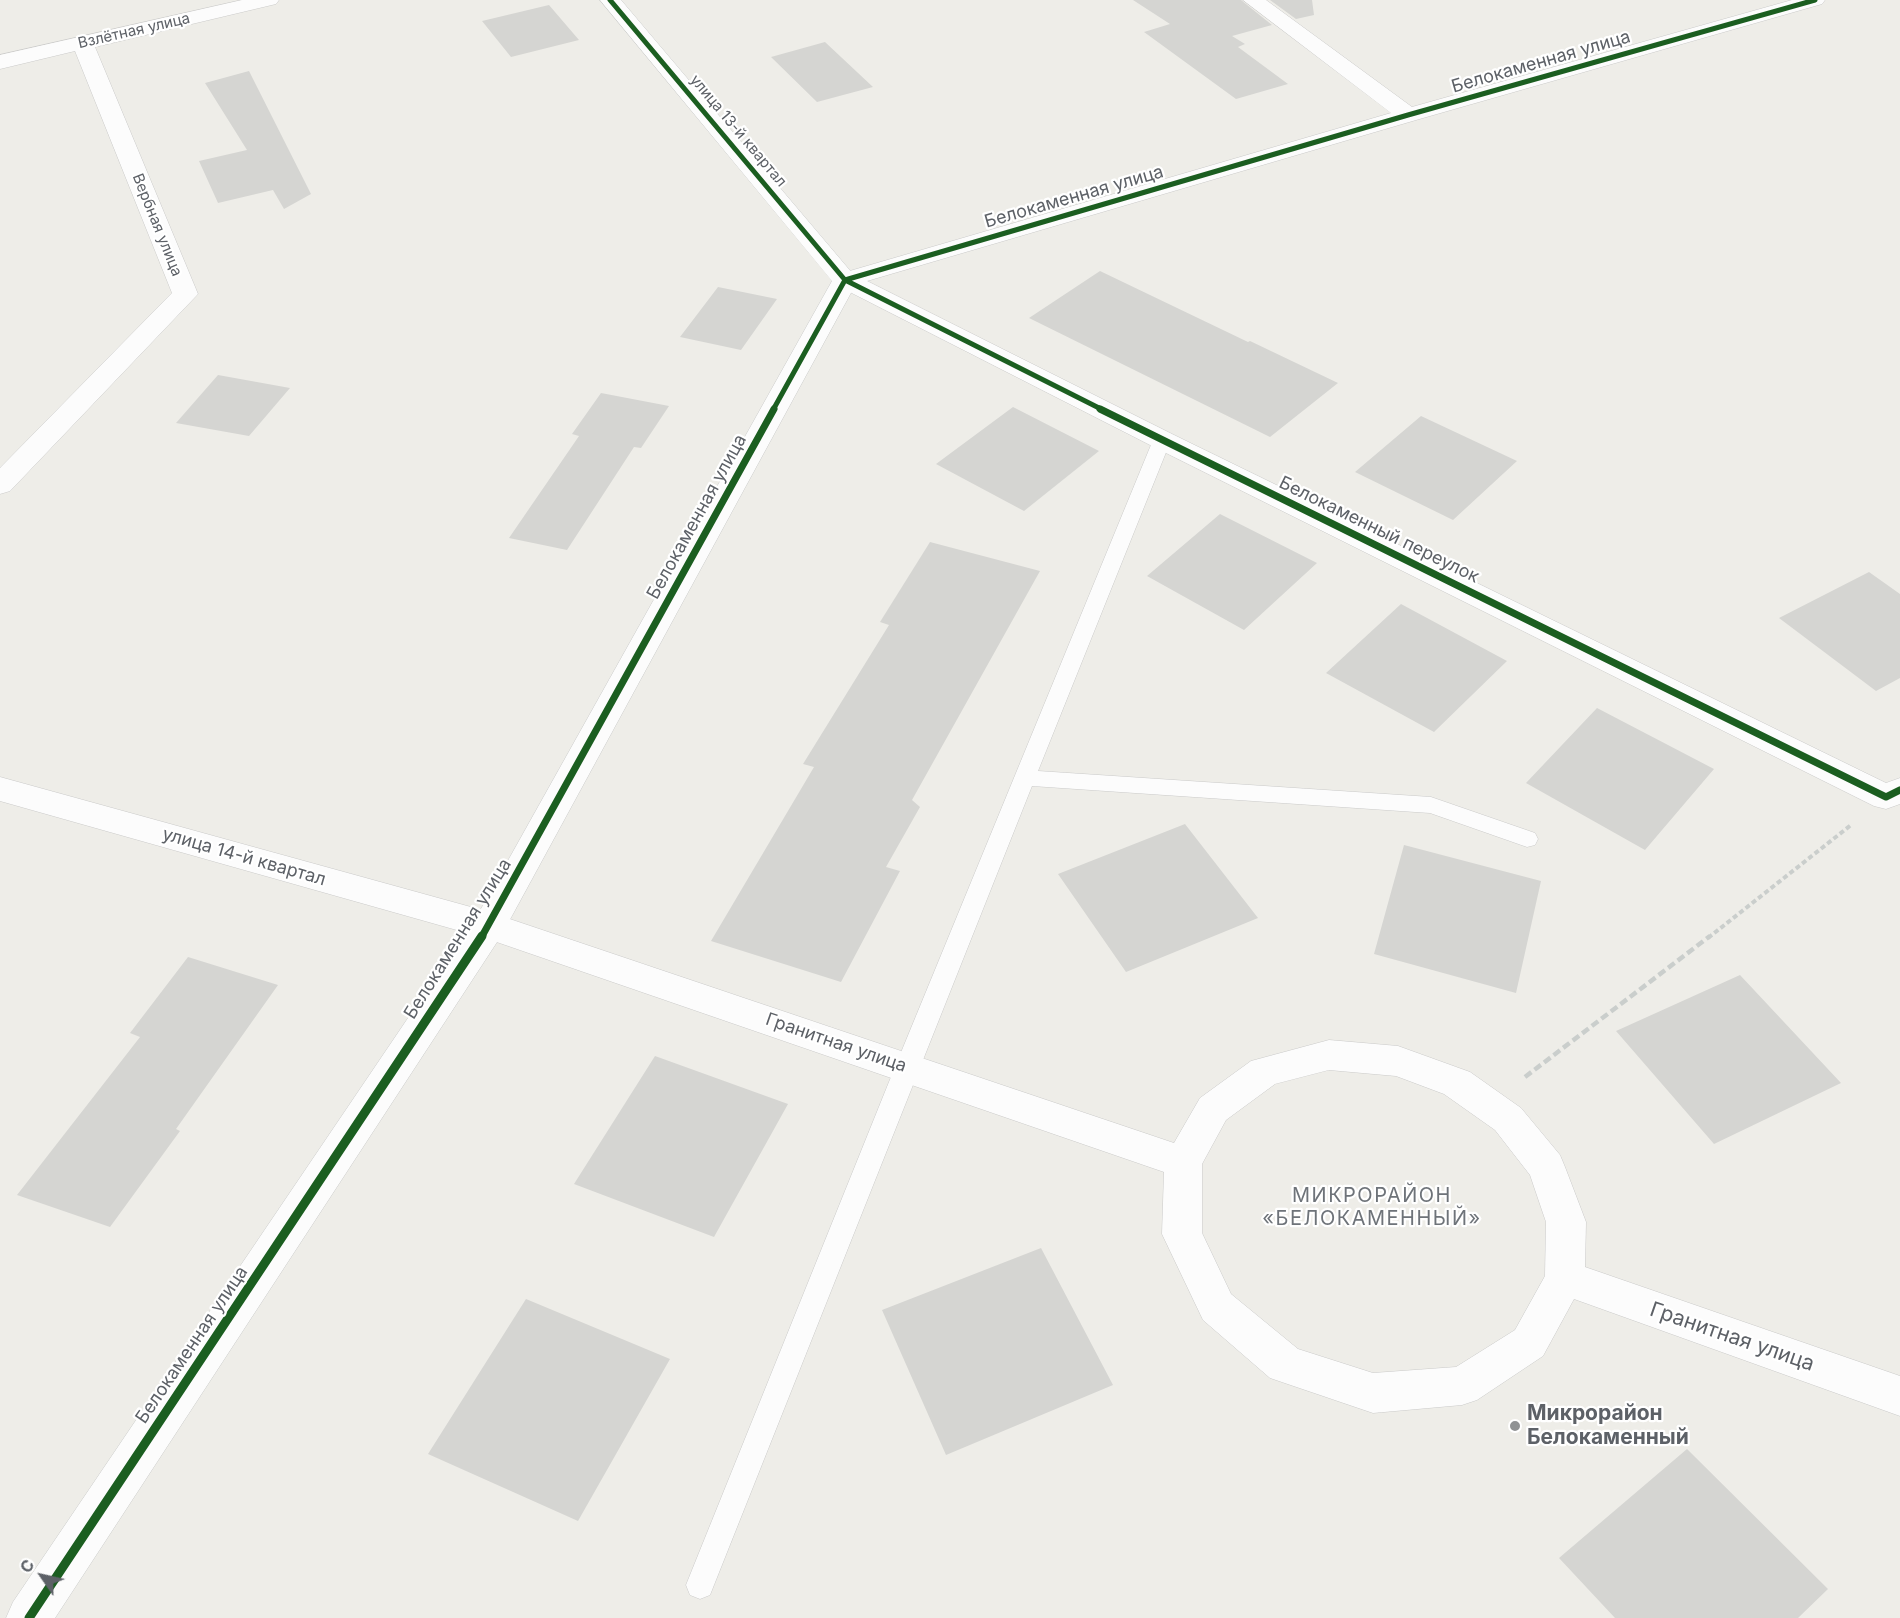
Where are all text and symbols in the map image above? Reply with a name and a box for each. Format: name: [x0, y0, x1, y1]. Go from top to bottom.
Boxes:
street label: Взлётная улица: [76, 9, 192, 53]
street label: Белокаменная улица: [1449, 26, 1633, 98]
street label: улица 13-й квартал: [686, 71, 790, 191]
street label: Белокаменная улица: [982, 161, 1166, 233]
street label: Вербная улица: [128, 171, 186, 279]
street label: Белокаменная улица: [643, 431, 751, 603]
street label: Белокаменный переулок: [1275, 472, 1483, 588]
street label: улица 14-й квартал: [160, 823, 328, 891]
street label: Белокаменная улица: [400, 855, 516, 1023]
street label: Гранитная улица: [763, 1009, 909, 1077]
district label: МИКРОРАЙОН «БЕЛОКАМЕННЫЙ»: [1262, 1184, 1482, 1231]
street label: Белокаменная улица: [131, 1262, 253, 1428]
street label: Гранитная улица: [1646, 1297, 1818, 1377]
place label: Микрорайон Белокаменный: [1527, 1401, 1689, 1451]
marker: Микрорайон Белокаменный: [1508, 1419, 1522, 1433]
north arrow: [12, 1546, 72, 1606]
text: С: [15, 1555, 39, 1576]

